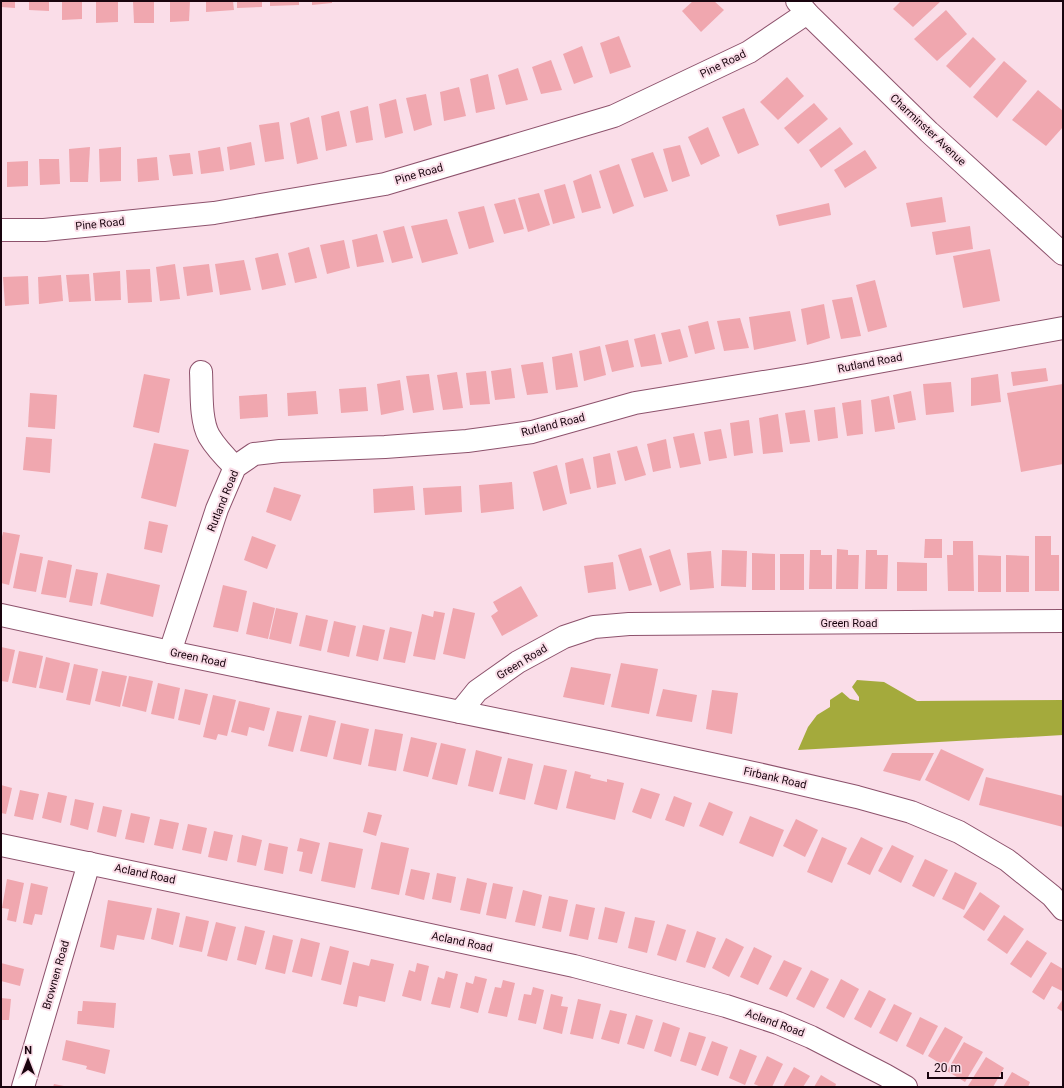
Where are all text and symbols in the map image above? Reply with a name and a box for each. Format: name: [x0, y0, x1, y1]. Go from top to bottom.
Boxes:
street label: Pine Road: [698, 47, 748, 81]
street label: Charminster Avenue: [887, 92, 969, 169]
street label: Pine Road: [393, 161, 445, 187]
street label: Pine Road: [75, 215, 125, 233]
street label: Rutland Road: [837, 350, 903, 376]
street label: Rutland Road: [520, 411, 586, 439]
street label: Rutland Road: [205, 468, 241, 534]
street label: Green Road: [821, 617, 877, 630]
street label: Green Road: [494, 642, 550, 682]
street label: Green Road: [169, 646, 227, 670]
street label: Firbank Road: [742, 764, 808, 792]
street label: Acland Road: [113, 861, 177, 887]
street label: Acland Road: [430, 929, 494, 955]
street label: Brownen Road: [40, 939, 72, 1011]
street label: Acland Road: [744, 1006, 806, 1040]
north arrow: [8, 1040, 48, 1080]
text: N: [24, 1044, 32, 1057]
scale bar: [928, 1054, 1002, 1080]
text: 20 m: [934, 1061, 961, 1075]

